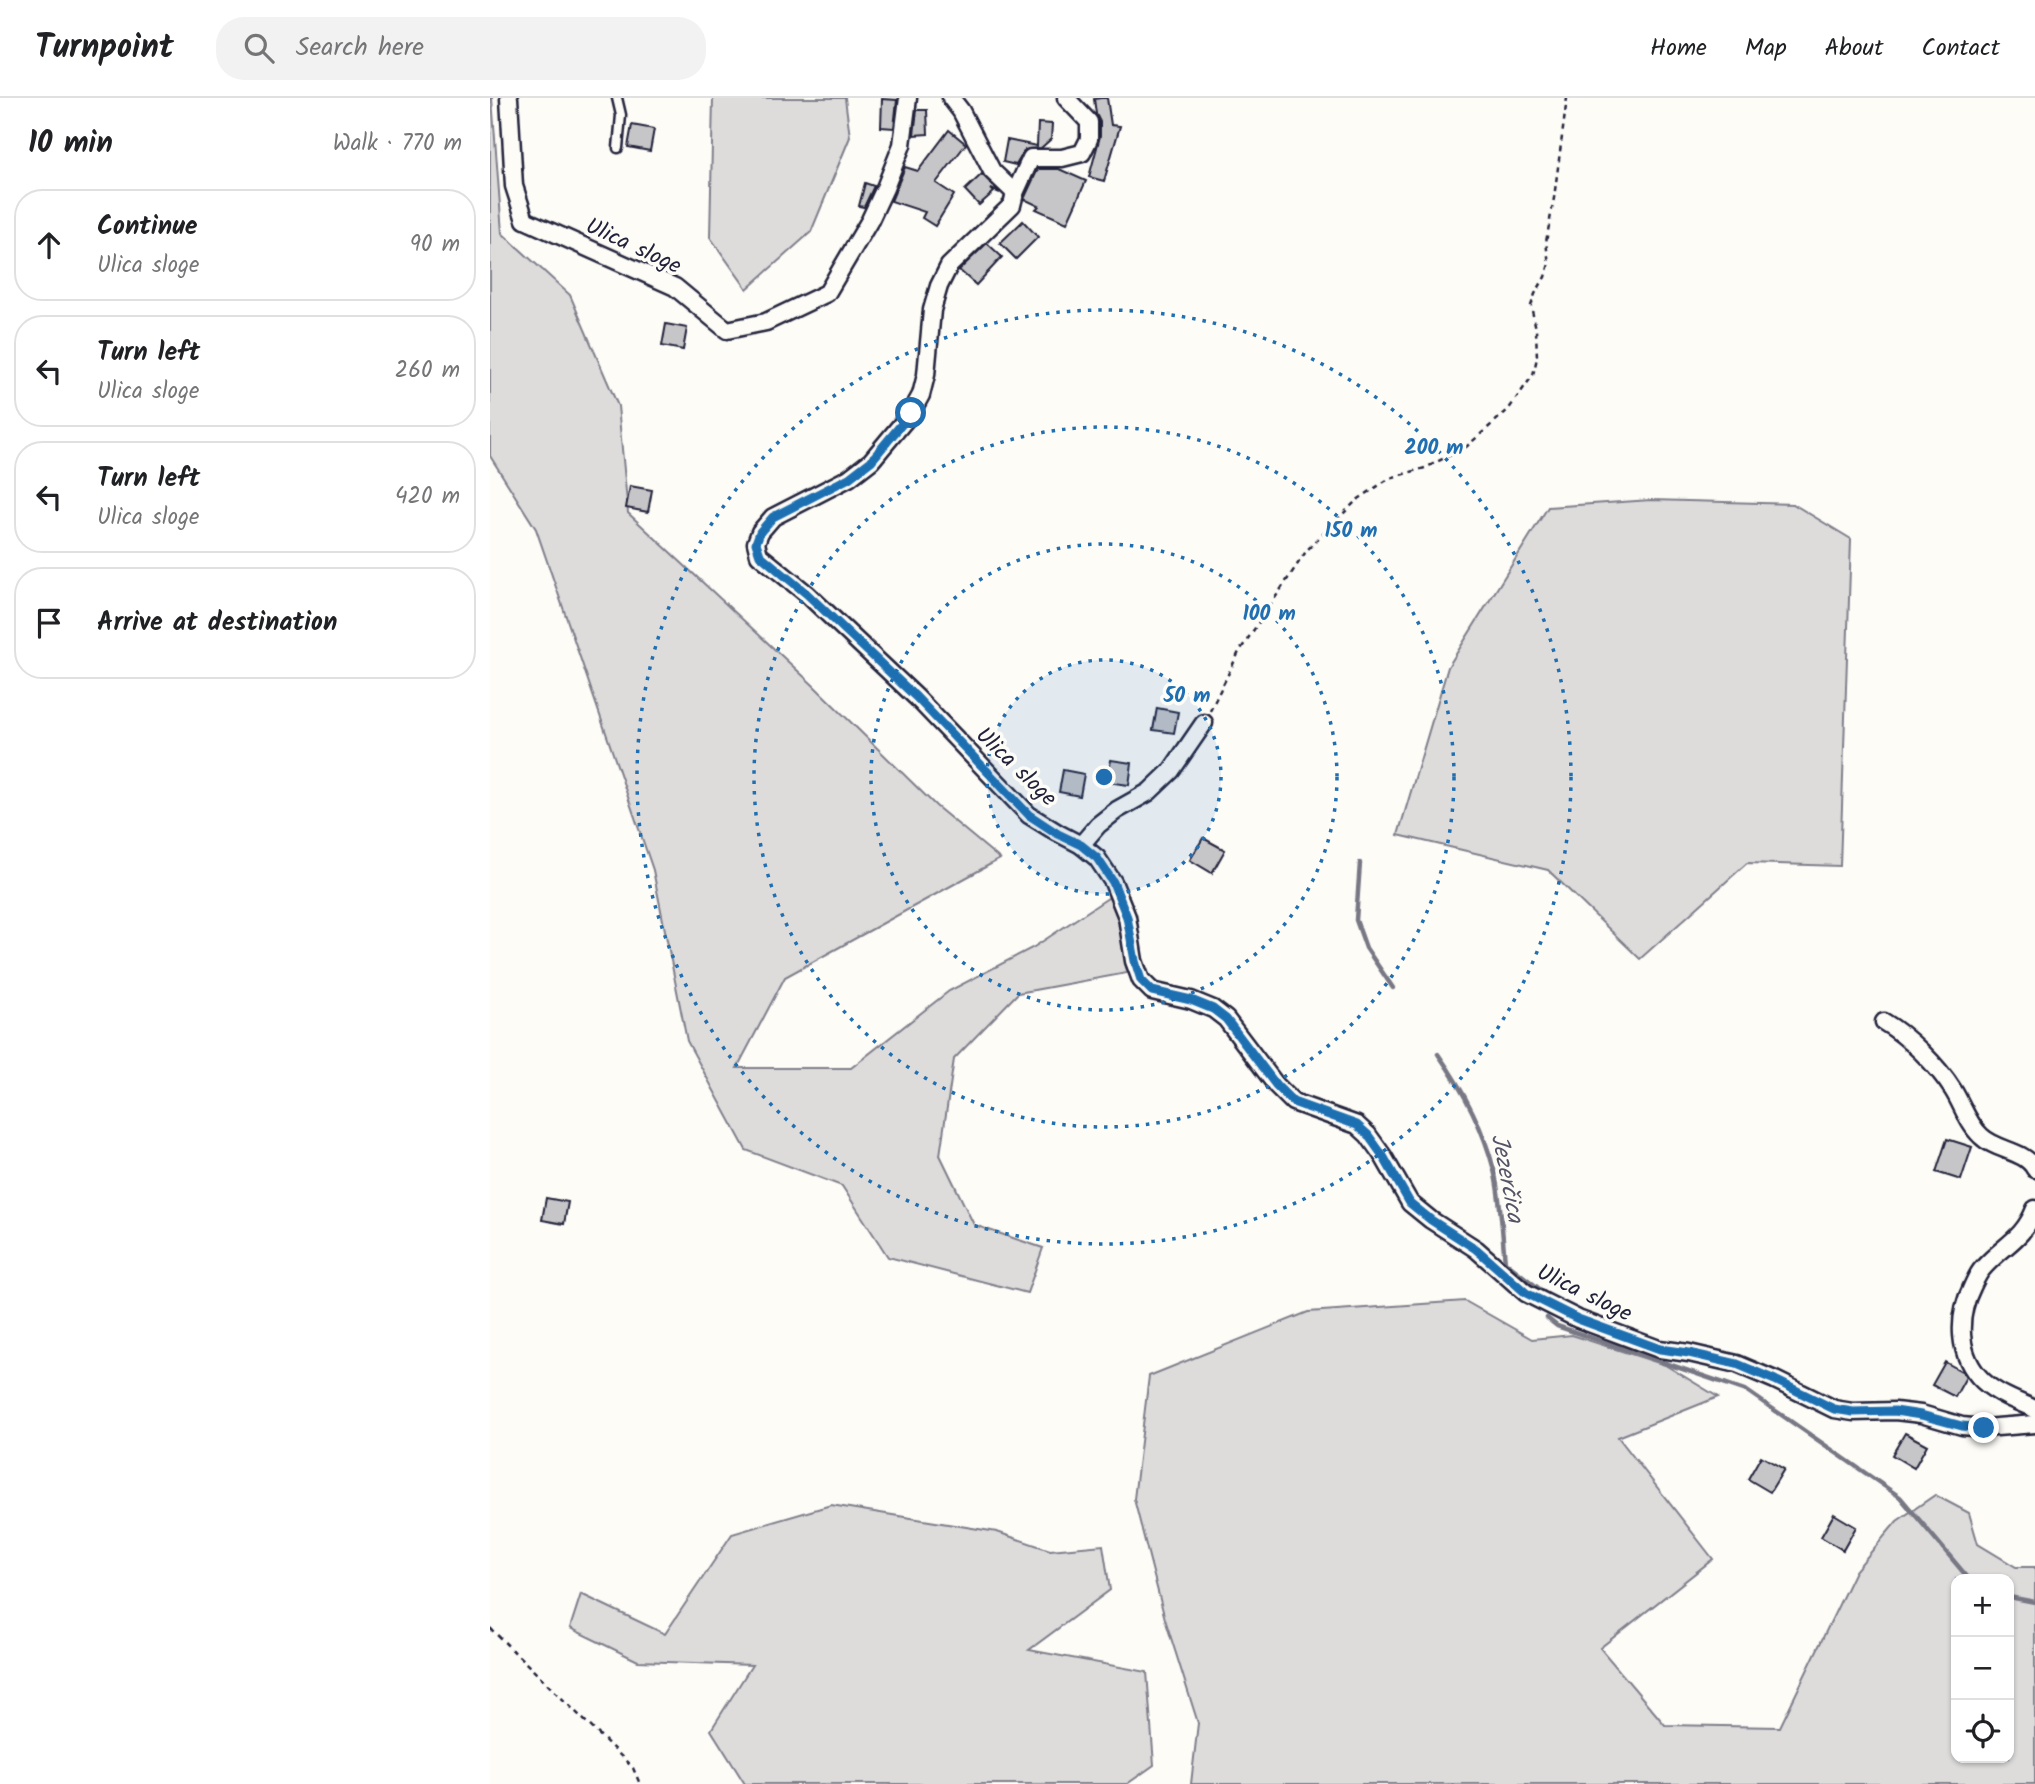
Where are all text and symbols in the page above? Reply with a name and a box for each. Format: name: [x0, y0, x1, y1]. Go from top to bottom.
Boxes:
search box: [216, 17, 706, 80]
text: Turnpoint: [35, 22, 174, 75]
text: Search here: [296, 27, 424, 69]
icon: search: [240, 29, 278, 67]
text: Home: [1650, 29, 1707, 68]
text: Map: [1745, 29, 1787, 68]
text: About: [1825, 29, 1883, 68]
text: Contact: [1921, 29, 2000, 68]
text: 10 min: [28, 120, 113, 168]
text: Walk · 770 m: [333, 126, 462, 162]
text: Continue: [97, 206, 198, 248]
street label: Ulica sloge: [579, 209, 687, 285]
icon: ahead: [30, 226, 68, 264]
text: 90 m: [410, 227, 460, 263]
text: Ulica sloge: [97, 248, 199, 284]
text: Turn left: [97, 332, 200, 374]
icon: left: [30, 352, 68, 390]
text: 260 m: [395, 353, 460, 389]
text: Ulica sloge: [97, 374, 199, 410]
route start: [895, 397, 926, 428]
text: 200 m: [1404, 432, 1464, 465]
text: Turn left: [97, 458, 200, 500]
icon: left: [30, 478, 68, 516]
text: 420 m: [395, 479, 460, 515]
text: Ulica sloge: [97, 500, 199, 536]
text: 150 m: [1324, 515, 1378, 548]
text: 100 m: [1242, 598, 1296, 631]
text: Arrive at destination: [97, 602, 337, 644]
icon: arrive: [30, 604, 68, 642]
text: 50 m: [1163, 680, 1210, 713]
street label: Ulica sloge: [966, 719, 1065, 816]
centre of rings: [1092, 765, 1116, 789]
water label: Jezerčica: [1479, 1131, 1535, 1228]
street label: Ulica sloge: [1530, 1255, 1638, 1332]
route end: [1968, 1412, 1999, 1443]
map controls: [1951, 1574, 2014, 1763]
button: +: [1951, 1574, 2014, 1637]
button: −: [1951, 1637, 2014, 1700]
button: locate: [1951, 1700, 2014, 1763]

